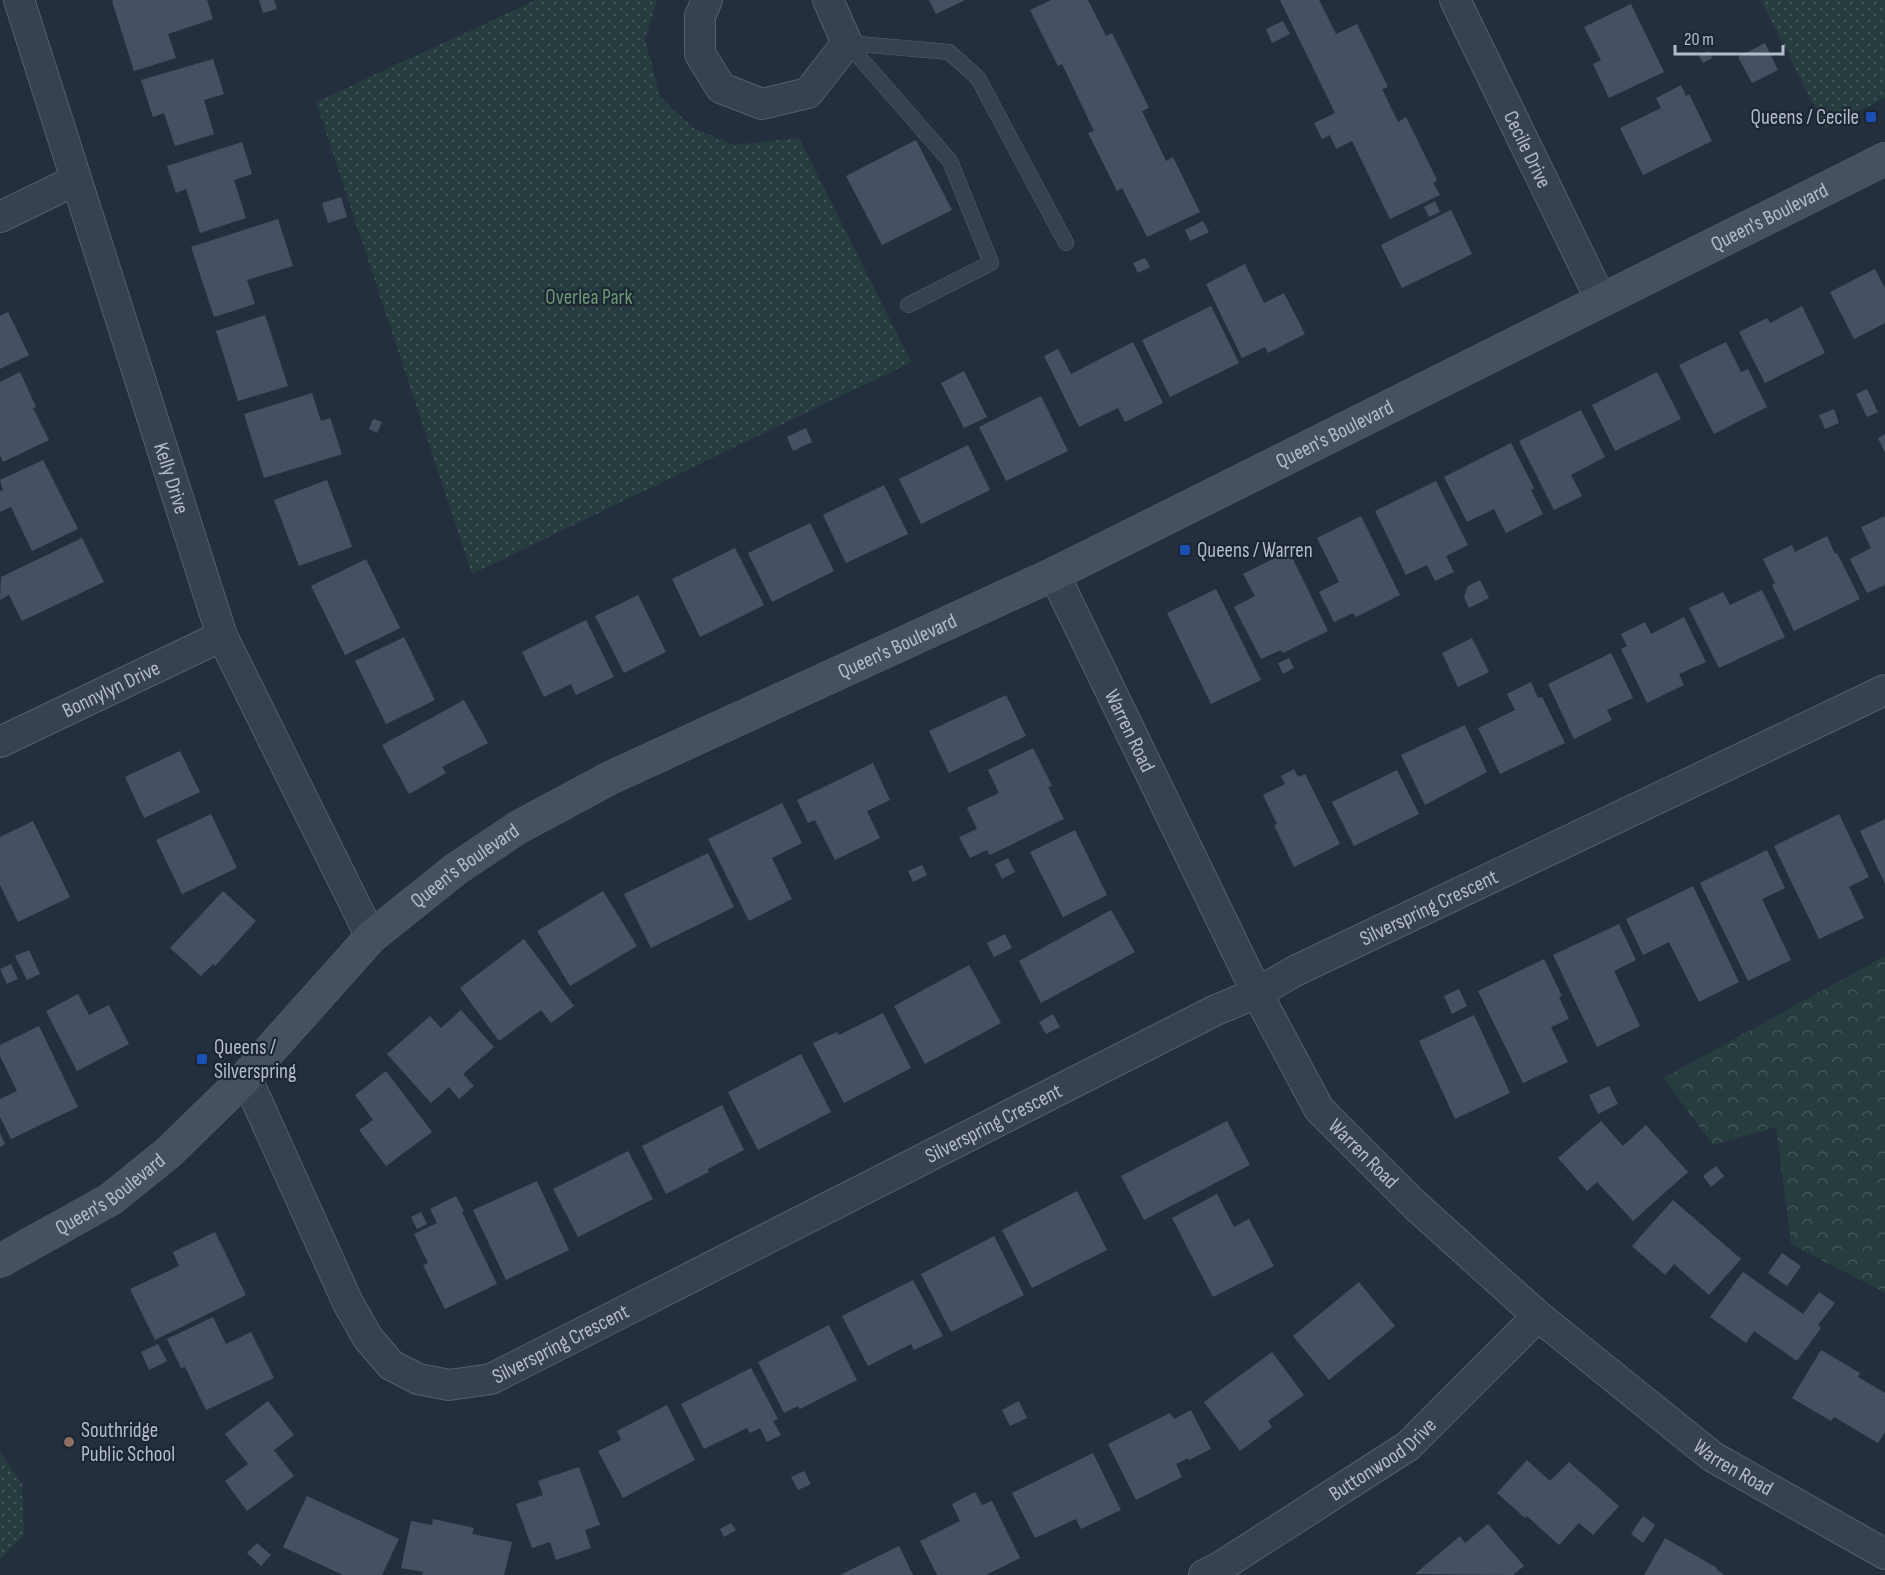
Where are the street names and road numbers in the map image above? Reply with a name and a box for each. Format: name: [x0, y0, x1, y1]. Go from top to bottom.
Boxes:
street label: Cecile Drive: [1498, 106, 1557, 192]
street label: Queen's Boulevard: [1706, 177, 1832, 257]
street label: Queen's Boulevard: [1272, 394, 1397, 474]
street label: Kelly Drive: [149, 439, 195, 517]
street label: Queen's Boulevard: [834, 608, 961, 684]
street label: Bonnylyn Drive: [58, 655, 164, 723]
street label: Warren Road: [1099, 685, 1160, 776]
street label: Queen's Boulevard: [405, 818, 524, 913]
street label: Silverspring Crescent: [1356, 864, 1502, 951]
street label: Silverspring Crescent: [921, 1078, 1066, 1168]
street label: Warren Road: [1323, 1113, 1404, 1194]
street label: Queen's Boulevard: [51, 1148, 170, 1240]
street label: Silverspring Crescent: [488, 1299, 633, 1389]
street label: Buttonwood Drive: [1324, 1413, 1441, 1506]
street label: Warren Road: [1688, 1434, 1778, 1501]

